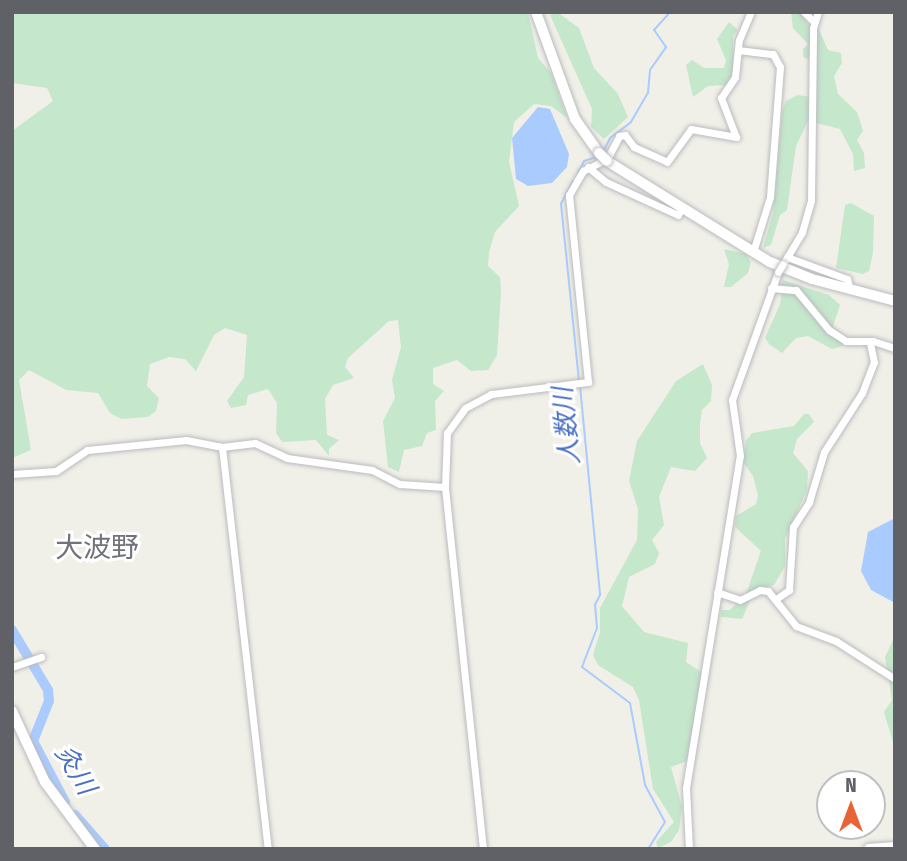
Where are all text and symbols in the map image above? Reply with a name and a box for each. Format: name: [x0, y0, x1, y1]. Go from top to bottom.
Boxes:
water label: 人数川: [547, 386, 587, 466]
district label: 大波野: [55, 531, 139, 565]
water label: 灸川: [48, 740, 102, 800]
north arrow: [816, 770, 886, 840]
text: N: [845, 774, 857, 797]

